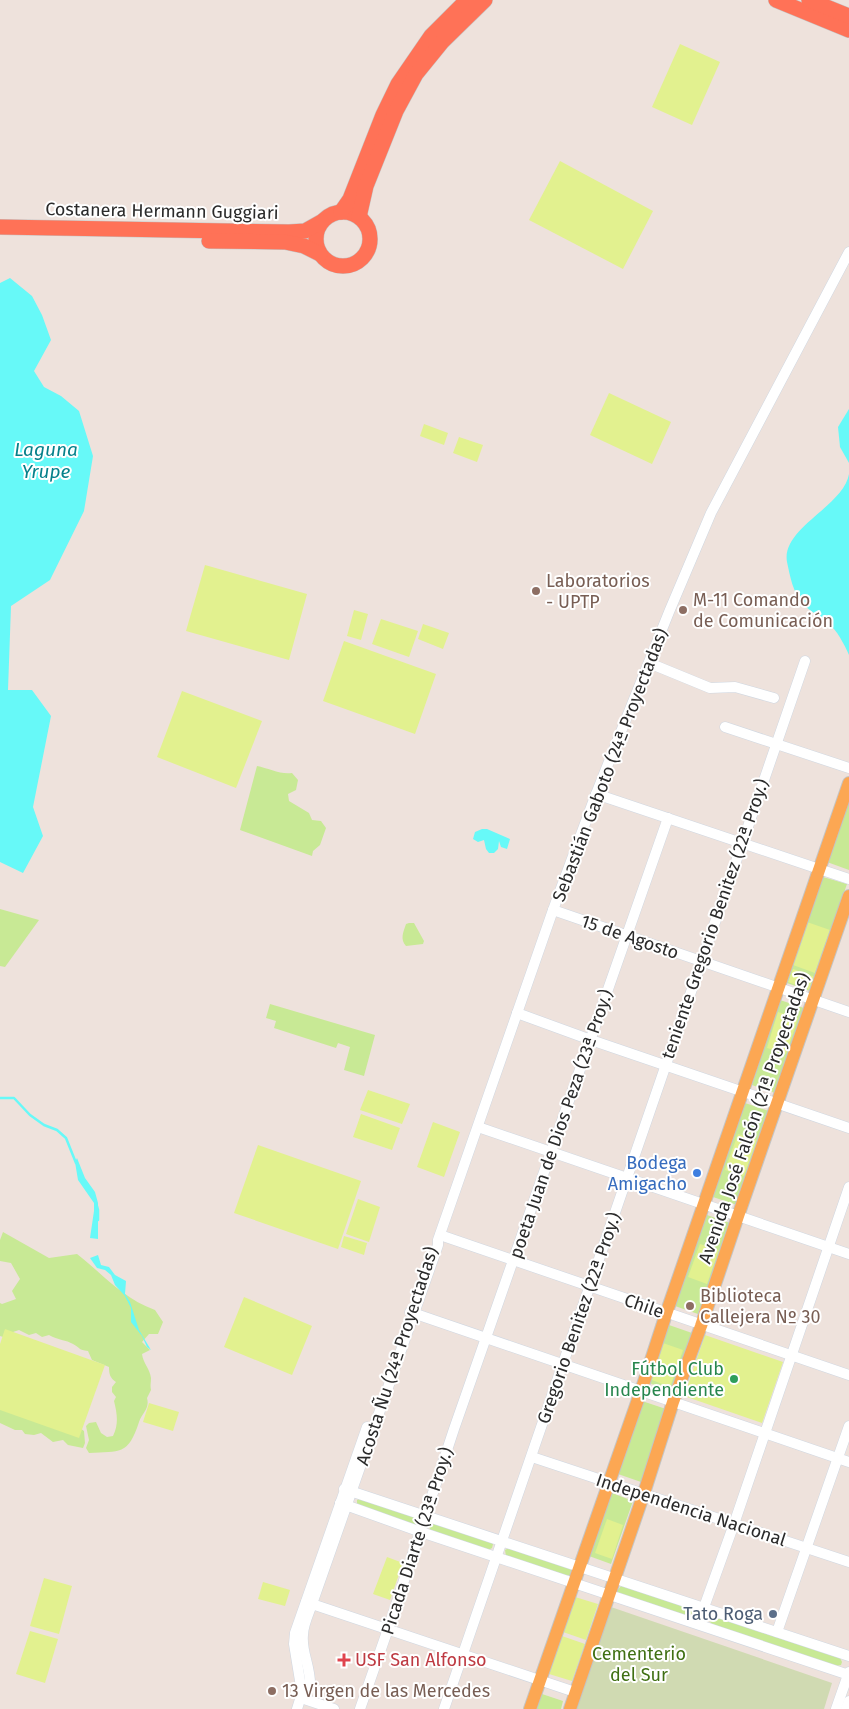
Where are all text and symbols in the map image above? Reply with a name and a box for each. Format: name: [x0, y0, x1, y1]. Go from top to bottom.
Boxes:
street label: Costanera Hermann Guggiari: [45, 198, 279, 224]
water label: Laguna Yrupe: [14, 438, 78, 483]
place label: Laboratorios - UPTP: [546, 570, 650, 613]
marker: Laboratorios - UPTP: [530, 585, 542, 597]
place label: M-11 Comando de Comunicación: [693, 589, 833, 632]
marker: M-11 Comando de Comunicación: [677, 604, 689, 616]
street label: Sebastián Gaboto (24ª Proyectadas): [548, 625, 673, 905]
street label: teniente Gregorio Benitez (22ª Proy.): [657, 776, 773, 1062]
street label: 15 de Agosto: [578, 910, 682, 964]
street label: Avenida José Falcón (21ª Proyectadas): [694, 969, 814, 1266]
street label: poeta Juan de Dios Peza (23ª Proy.): [505, 986, 618, 1261]
place label: Bodega Amigacho: [608, 1152, 687, 1195]
marker: Bodega Amigacho: [691, 1167, 703, 1179]
street label: Gregorio Benitez (22ª Proy.): [532, 1209, 626, 1427]
street label: Acosta Ñu (24ª Proyectadas): [350, 1243, 443, 1468]
place label: Biblioteca Callejera Nº 30: [700, 1285, 821, 1328]
street label: Chile: [621, 1289, 667, 1323]
marker: Biblioteca Callejera Nº 30: [684, 1300, 696, 1312]
place label: Fútbol Club Independiente: [604, 1358, 724, 1401]
marker: Fútbol Club Independiente: [728, 1373, 740, 1385]
street label: Picada Diarte (23ª Proy.): [376, 1444, 458, 1638]
street label: Independencia Nacional: [593, 1469, 789, 1551]
place label: Tato Roga: [683, 1603, 763, 1625]
marker: Tato Roga: [767, 1608, 779, 1620]
park label: Cementerio del Sur: [592, 1643, 686, 1686]
place label: USF San Alfonso: [355, 1649, 487, 1671]
marker: USF San Alfonso: [337, 1653, 351, 1667]
place label: 13 Virgen de las Mercedes: [282, 1680, 490, 1702]
marker: 13 Virgen de las Mercedes: [266, 1685, 278, 1697]

